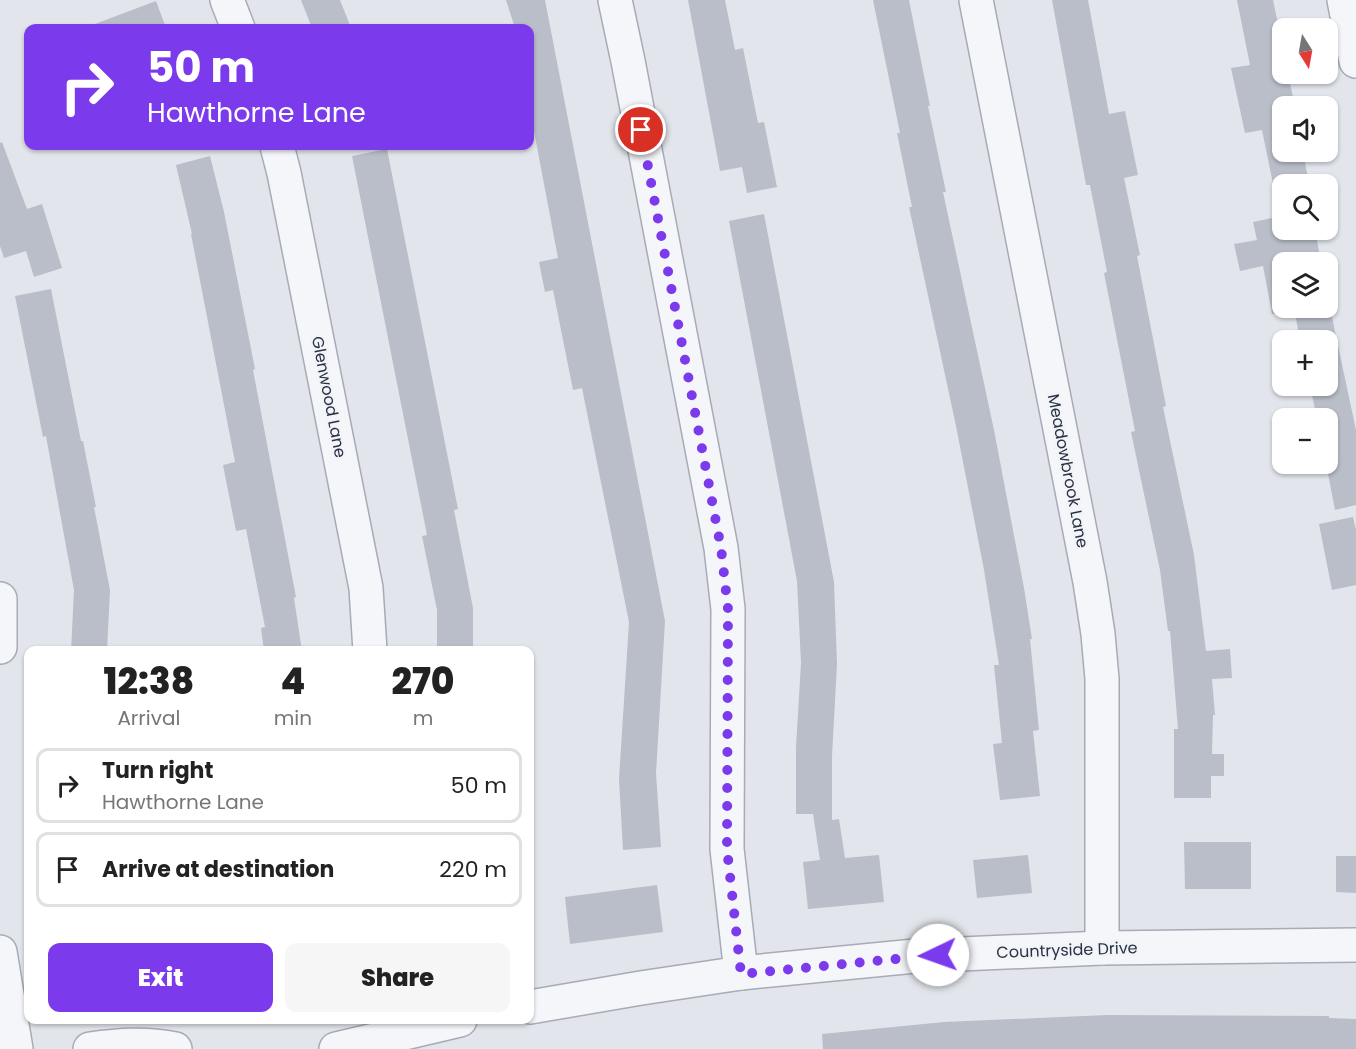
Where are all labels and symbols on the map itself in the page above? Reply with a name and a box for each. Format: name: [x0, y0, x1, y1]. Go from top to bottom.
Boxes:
north arrow: [1272, 18, 1338, 84]
pin: [615, 104, 666, 155]
street label: Glenwood Lane: [306, 334, 352, 460]
street label: Meadowbrook Lane: [1042, 392, 1094, 550]
position arrow: [906, 923, 970, 987]
street label: Countryside Drive: [996, 936, 1138, 964]

